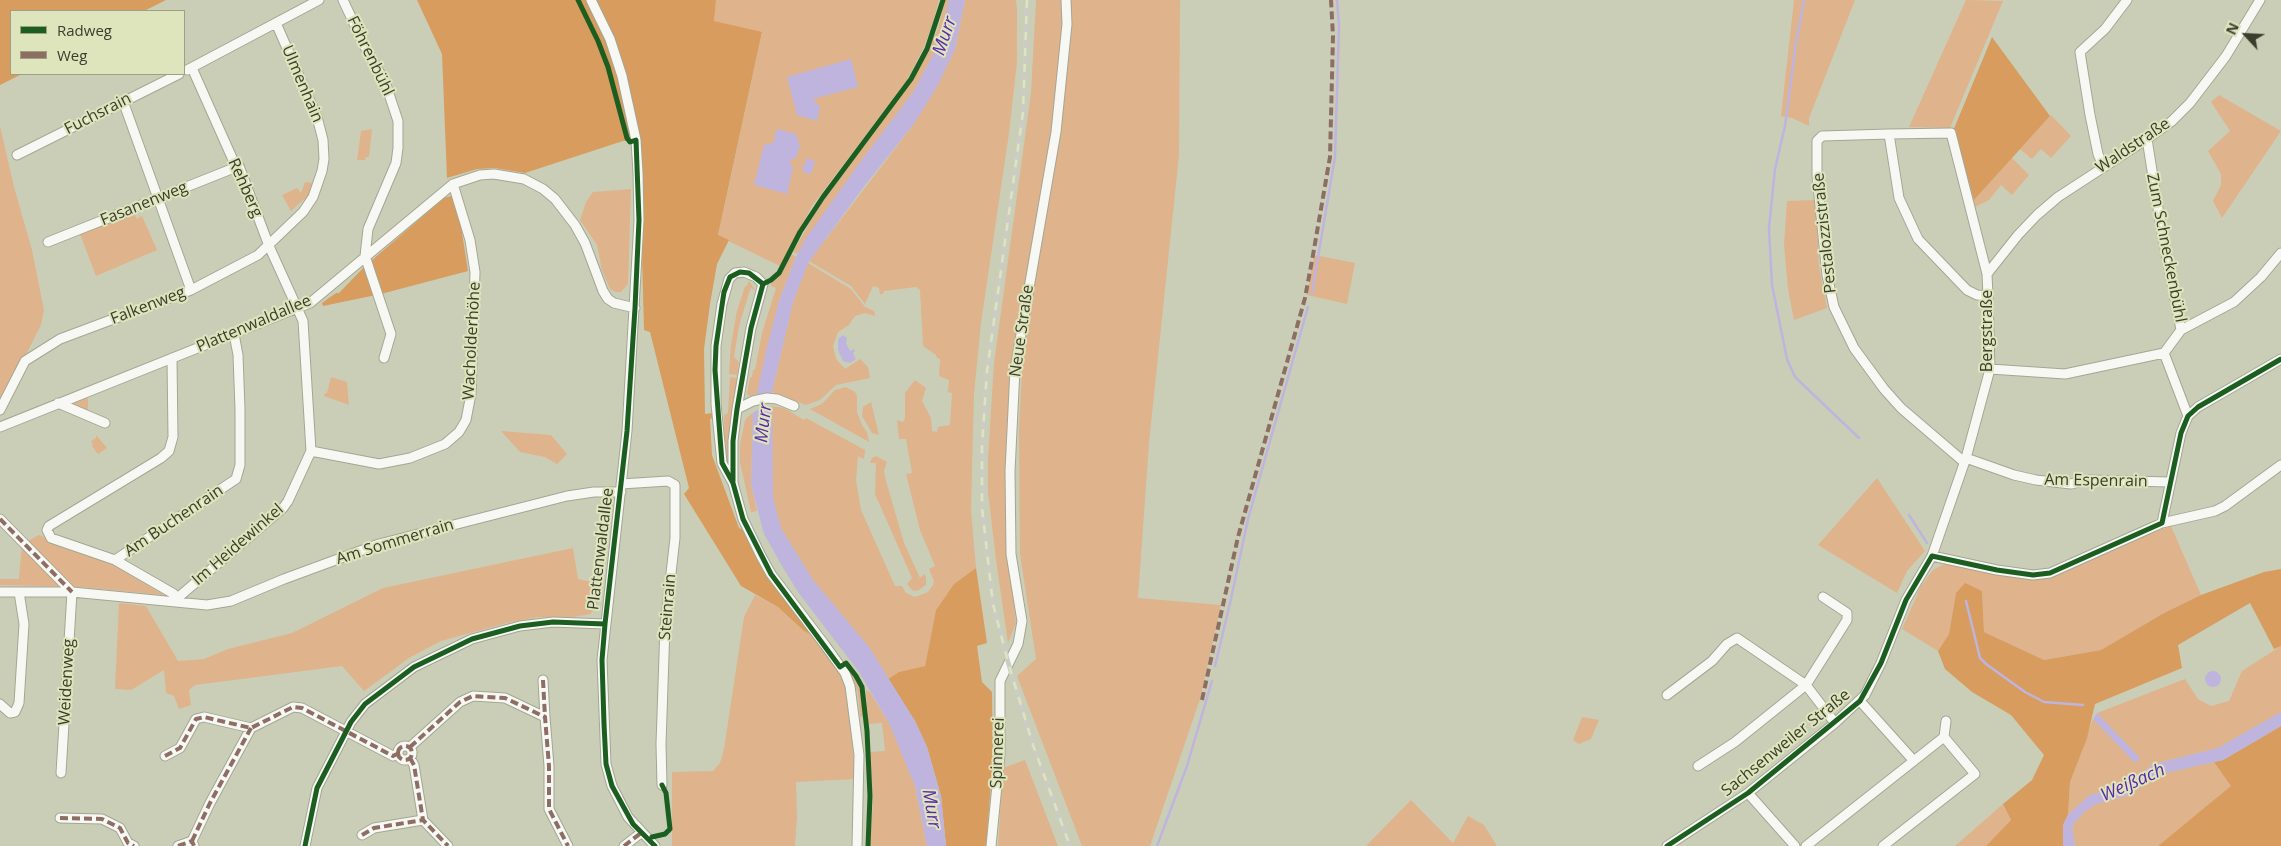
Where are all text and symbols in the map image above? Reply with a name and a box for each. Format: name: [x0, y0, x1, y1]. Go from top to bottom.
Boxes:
legend: [10, 10, 185, 75]
north arrow: [2221, 10, 2271, 60]
street label: Föhrenbühl: [342, 13, 398, 99]
water label: Murr: [928, 14, 962, 58]
text: N: [2221, 19, 2243, 38]
text: Radweg: [57, 20, 112, 40]
street label: Ulmenhain: [277, 43, 327, 125]
text: Weg: [57, 45, 87, 65]
street label: Fuchsrain: [61, 89, 135, 139]
street label: Waldstraße: [2092, 114, 2174, 178]
street label: Rehberg: [223, 155, 267, 221]
street label: Pestalozzistraße: [1809, 172, 1841, 294]
street label: Zum Schneckenbühl: [2142, 172, 2190, 324]
street label: Fasanenweg: [98, 178, 190, 230]
street label: Wacholderhöhe: [459, 281, 485, 401]
street label: Falkenweg: [108, 283, 188, 329]
street label: Neue Straße: [1006, 284, 1038, 378]
street label: Bergstraße: [1977, 290, 1997, 372]
street label: Plattenwaldallee: [194, 291, 314, 357]
water label: Murr: [751, 402, 777, 444]
street label: Am Espenrain: [2044, 470, 2148, 492]
street label: Am Buchenrain: [121, 481, 227, 561]
street label: Plattenwaldallee: [584, 487, 618, 611]
street label: Im Heidewinkel: [188, 500, 288, 590]
street label: Am Sommerrain: [334, 515, 456, 569]
street label: Steinrain: [656, 573, 680, 641]
street label: Weidenweg: [55, 638, 79, 726]
street label: Sachsenweiler Straße: [1718, 685, 1854, 801]
street label: Spinnerei: [987, 717, 1009, 789]
water label: Weißach: [2098, 759, 2168, 807]
water label: Murr: [917, 788, 945, 830]

